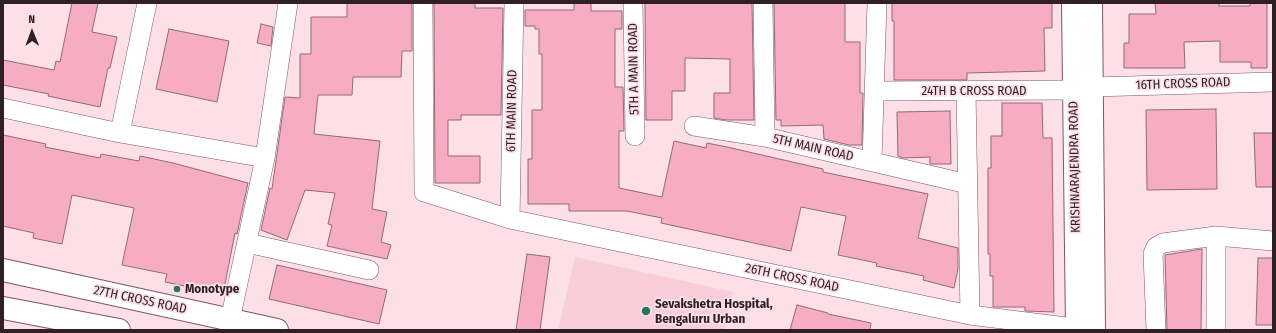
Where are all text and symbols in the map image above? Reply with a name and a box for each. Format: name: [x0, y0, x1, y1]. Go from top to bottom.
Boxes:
north arrow: [12, 12, 52, 52]
text: N: [28, 13, 35, 26]
street label: 5TH A MAIN ROAD: [625, 23, 643, 115]
street label: 6TH MAIN ROAD: [503, 70, 521, 152]
street label: 16TH CROSS ROAD: [1135, 75, 1231, 93]
street label: 24TH B CROSS ROAD: [921, 83, 1027, 99]
street label: KRISHNARAJENDRA ROAD: [1066, 101, 1084, 233]
street label: 5TH MAIN ROAD: [771, 131, 855, 165]
street label: 26TH CROSS ROAD: [744, 260, 840, 296]
place label: Monotype: [185, 281, 239, 297]
street label: 27TH CROSS ROAD: [92, 283, 188, 317]
marker: Monotype: [172, 284, 182, 294]
place label: Sevakshetra Hospital, Bengaluru Urban: [655, 296, 773, 327]
marker: Sevakshetra Hospital, Bengaluru Urban: [640, 305, 652, 317]

